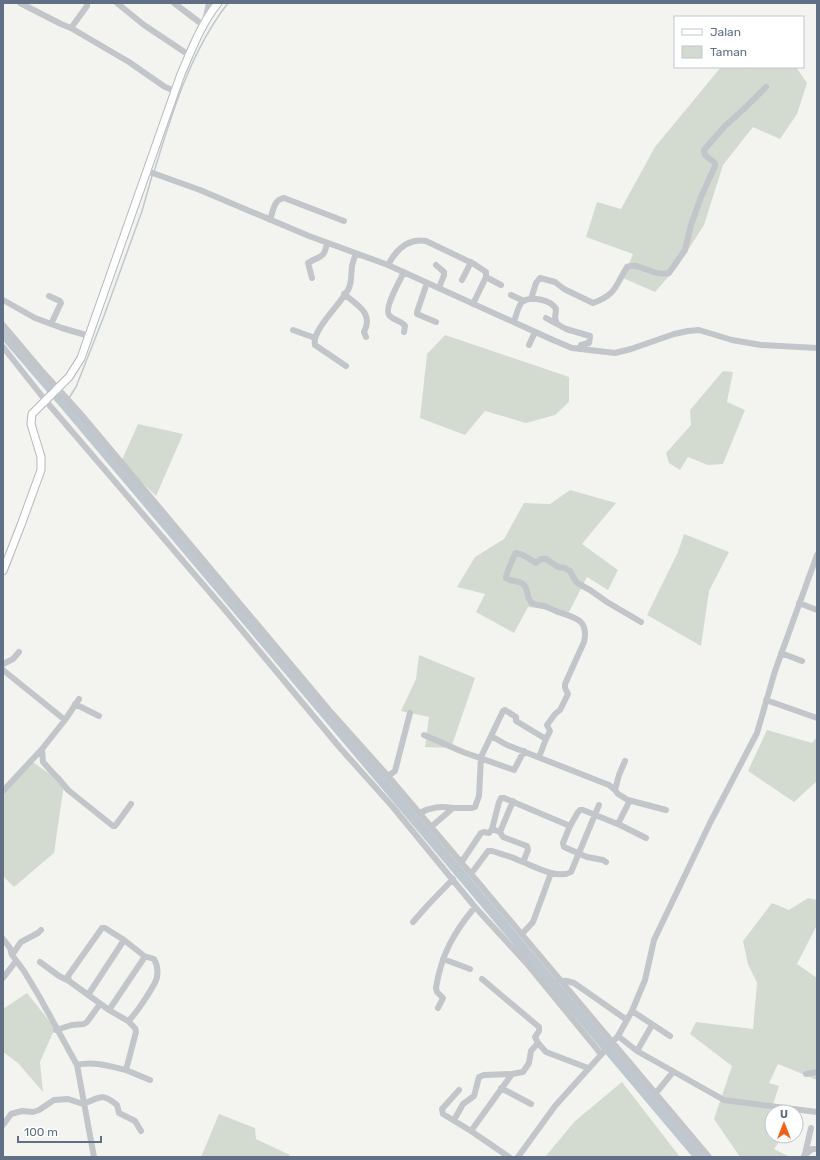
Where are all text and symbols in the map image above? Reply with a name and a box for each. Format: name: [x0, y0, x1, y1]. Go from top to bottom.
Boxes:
legend: [674, 16, 804, 68]
text: Jalan: [710, 25, 741, 39]
text: Taman: [710, 45, 747, 59]
north arrow: [764, 1104, 804, 1144]
text: U: [780, 1108, 788, 1121]
scale bar: [18, 1118, 101, 1144]
text: 100 m: [24, 1125, 58, 1139]

